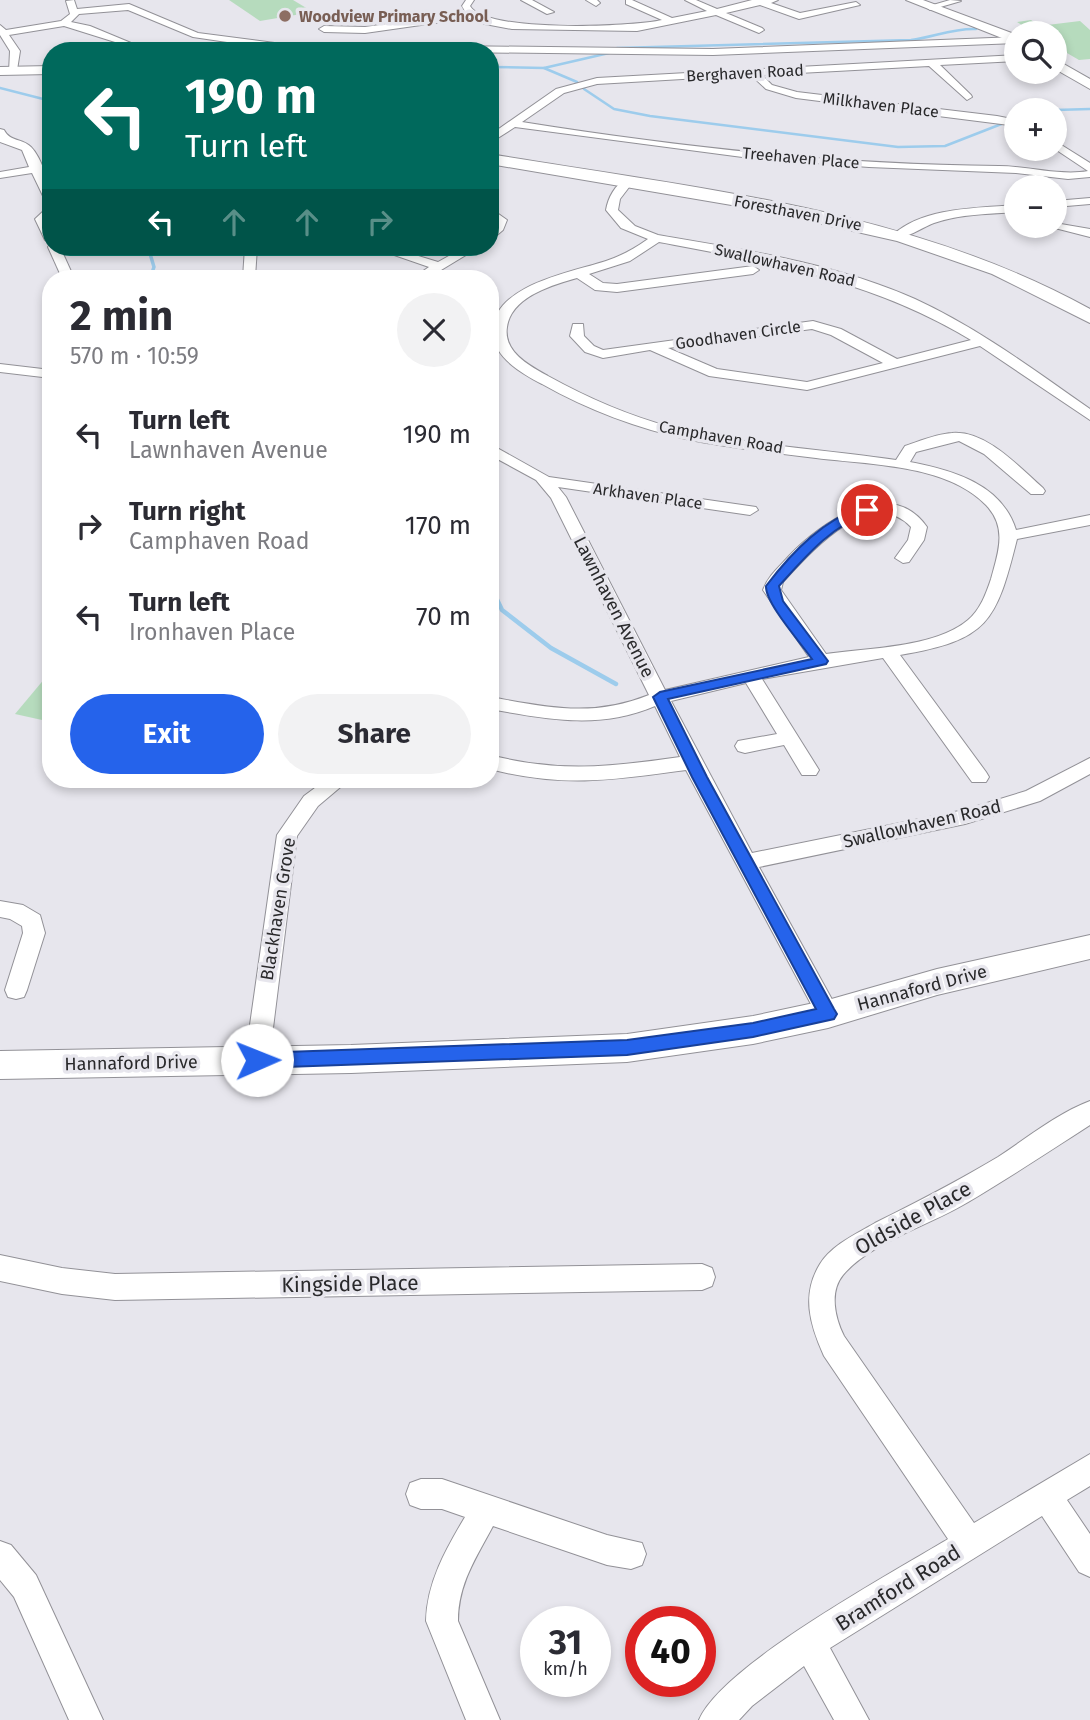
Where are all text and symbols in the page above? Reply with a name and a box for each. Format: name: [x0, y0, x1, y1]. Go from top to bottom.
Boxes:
place label: Woodview Primary School: [299, 7, 489, 26]
marker: Woodview Primary School: [277, 8, 293, 24]
map controls: [1004, 21, 1067, 238]
button: search: [1004, 21, 1067, 84]
street label: Berghaven Road: [686, 60, 804, 86]
text: 190 m: [185, 67, 317, 126]
icon: left: [70, 70, 161, 161]
street label: Milkhaven Place: [822, 88, 940, 122]
button: +: [1004, 98, 1067, 161]
text: Turn left: [185, 127, 307, 165]
street label: Treehaven Place: [742, 143, 860, 173]
button: −: [1004, 175, 1067, 238]
street label: Foresthaven Drive: [732, 191, 864, 235]
icon: left: [142, 203, 180, 241]
icon: ahead: [215, 203, 253, 241]
icon: ahead: [288, 203, 326, 241]
icon: right: [361, 203, 399, 241]
street label: Swallowhaven Road: [713, 240, 857, 290]
text: 2 min: [70, 291, 173, 341]
button: close: [397, 293, 471, 367]
street label: Goodhaven Circle: [674, 317, 802, 353]
text: 570 m · 10:59: [70, 342, 199, 370]
text: Turn left: [129, 405, 230, 436]
icon: left: [70, 416, 108, 454]
street label: Camphaven Road: [657, 417, 785, 457]
text: 190 m: [402, 419, 471, 450]
text: Lawnhaven Avenue: [129, 436, 328, 464]
street label: Arkhaven Place: [592, 479, 704, 513]
pin: [837, 480, 897, 540]
icon: arrive: [848, 491, 886, 529]
text: Turn right: [129, 496, 246, 527]
icon: right: [70, 507, 108, 545]
text: 170 m: [405, 510, 471, 541]
text: Camphaven Road: [129, 527, 310, 555]
street label: Lawnhaven Avenue: [569, 533, 659, 681]
text: Turn left: [129, 587, 230, 618]
icon: left: [70, 598, 108, 636]
text: 70 m: [416, 601, 471, 632]
text: Ironhaven Place: [129, 618, 295, 646]
button: Exit: [70, 694, 264, 774]
button: Share: [278, 694, 471, 774]
street label: Swallowhaven Road: [841, 795, 1003, 853]
street label: Blackhaven Grove: [256, 836, 300, 982]
street label: Hannaford Drive: [855, 960, 989, 1016]
position arrow: [220, 1023, 294, 1097]
street label: Hannaford Drive: [64, 1051, 198, 1075]
street label: Oldside Place: [850, 1175, 976, 1261]
street label: Kingside Place: [281, 1270, 419, 1298]
street label: Bramford Road: [831, 1539, 965, 1637]
speed limit sign: 40: [625, 1606, 716, 1697]
text: 31: [549, 1621, 582, 1663]
text: km/h: [543, 1658, 588, 1680]

